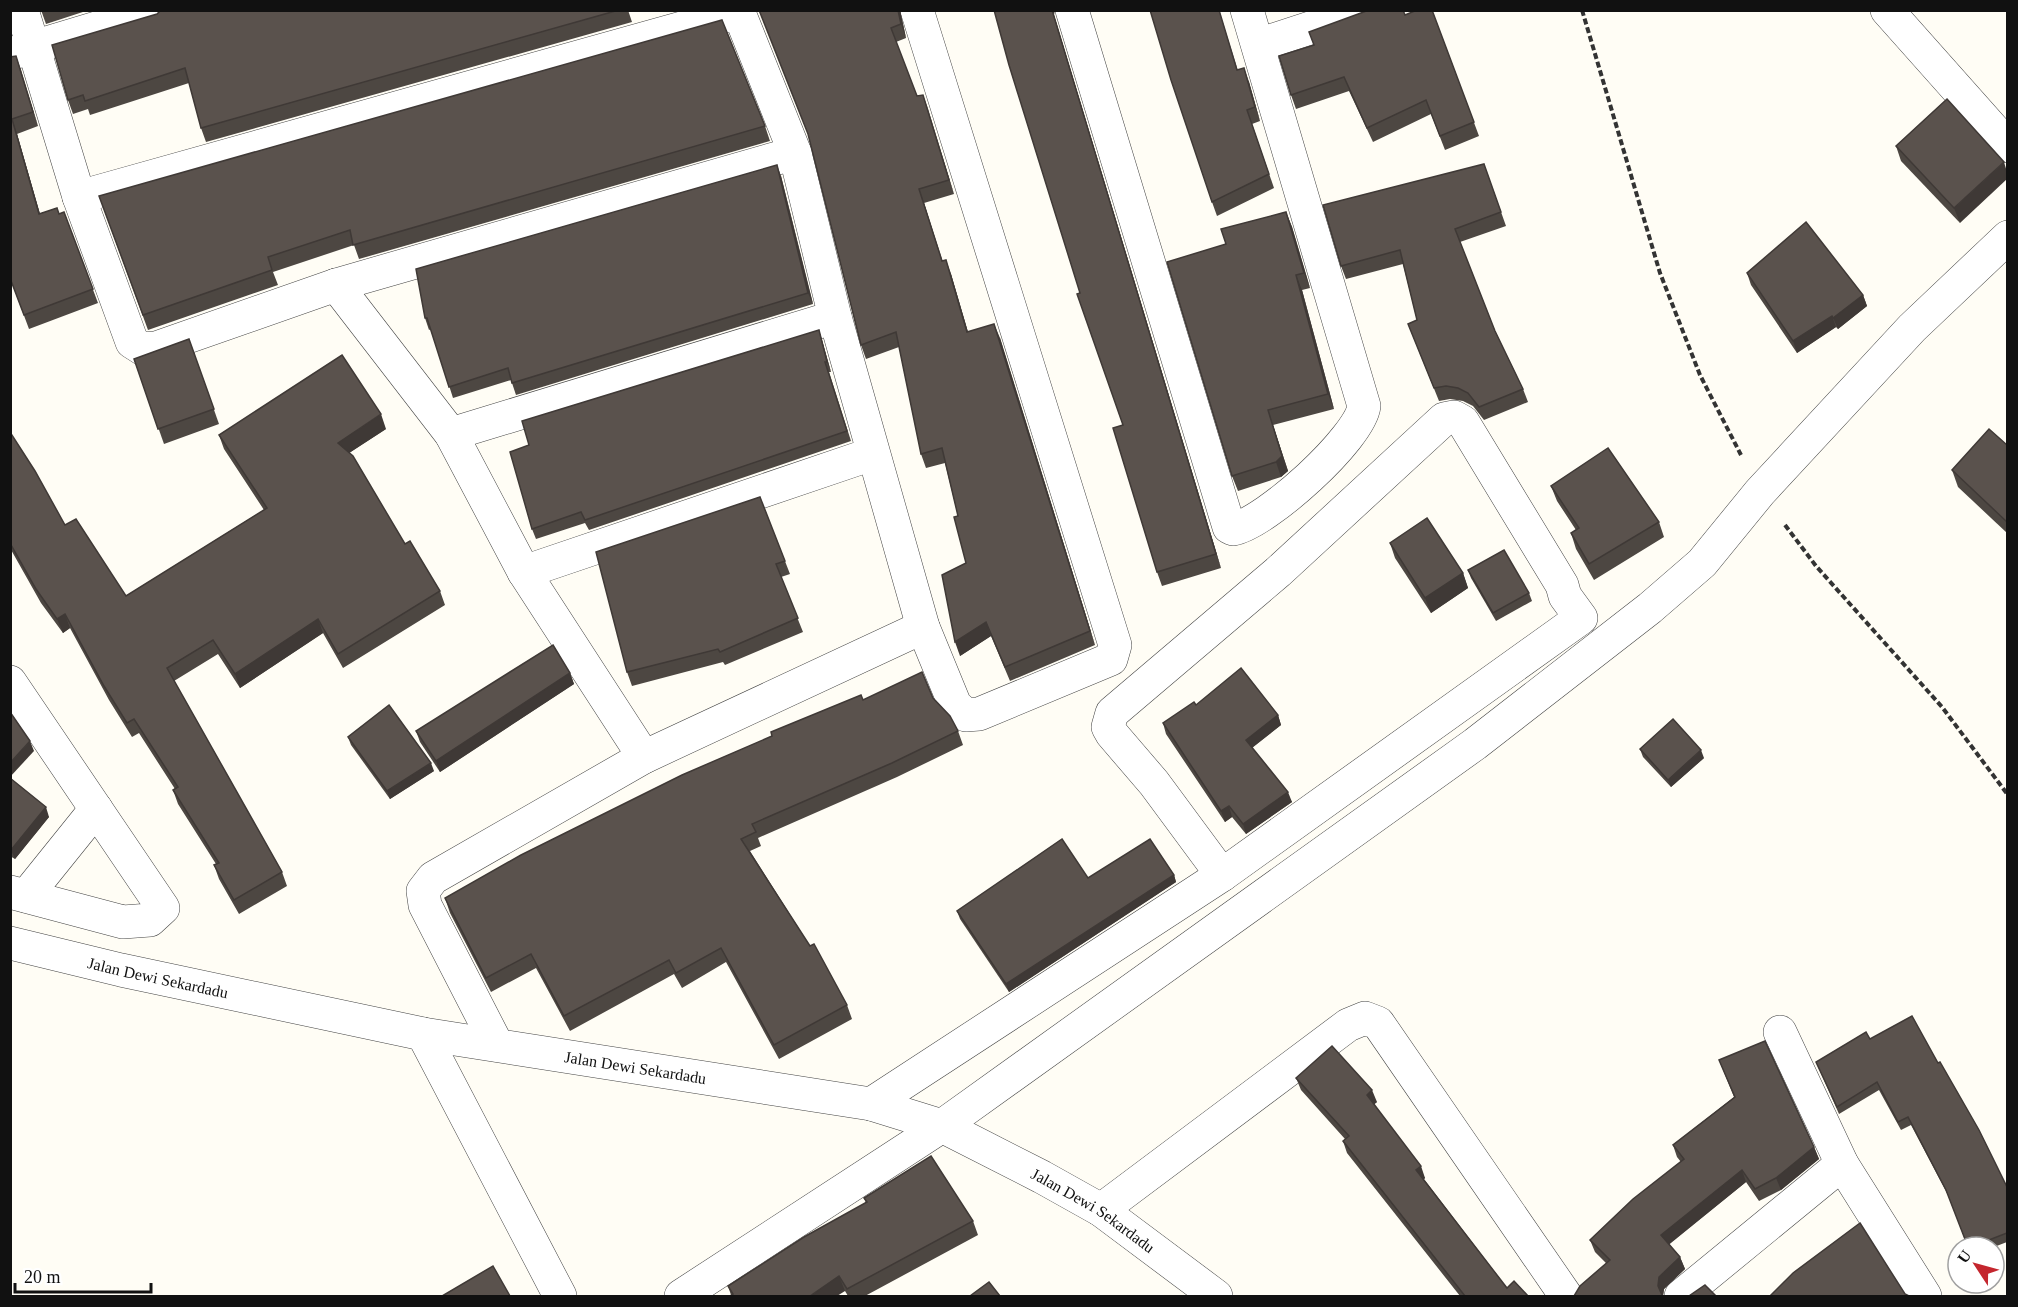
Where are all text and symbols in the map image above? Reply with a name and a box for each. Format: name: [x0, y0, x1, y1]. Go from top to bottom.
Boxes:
street label: Jalan Dewi Sekardadu: [86, 954, 230, 1001]
street label: Jalan Dewi Sekardadu: [563, 1048, 707, 1087]
street label: Jalan Dewi Sekardadu: [1029, 1165, 1158, 1256]
north arrow: [1946, 1235, 2006, 1295]
text: U: [1954, 1246, 1975, 1266]
scale bar: [15, 1256, 152, 1294]
text: 20 m: [24, 1267, 61, 1287]

